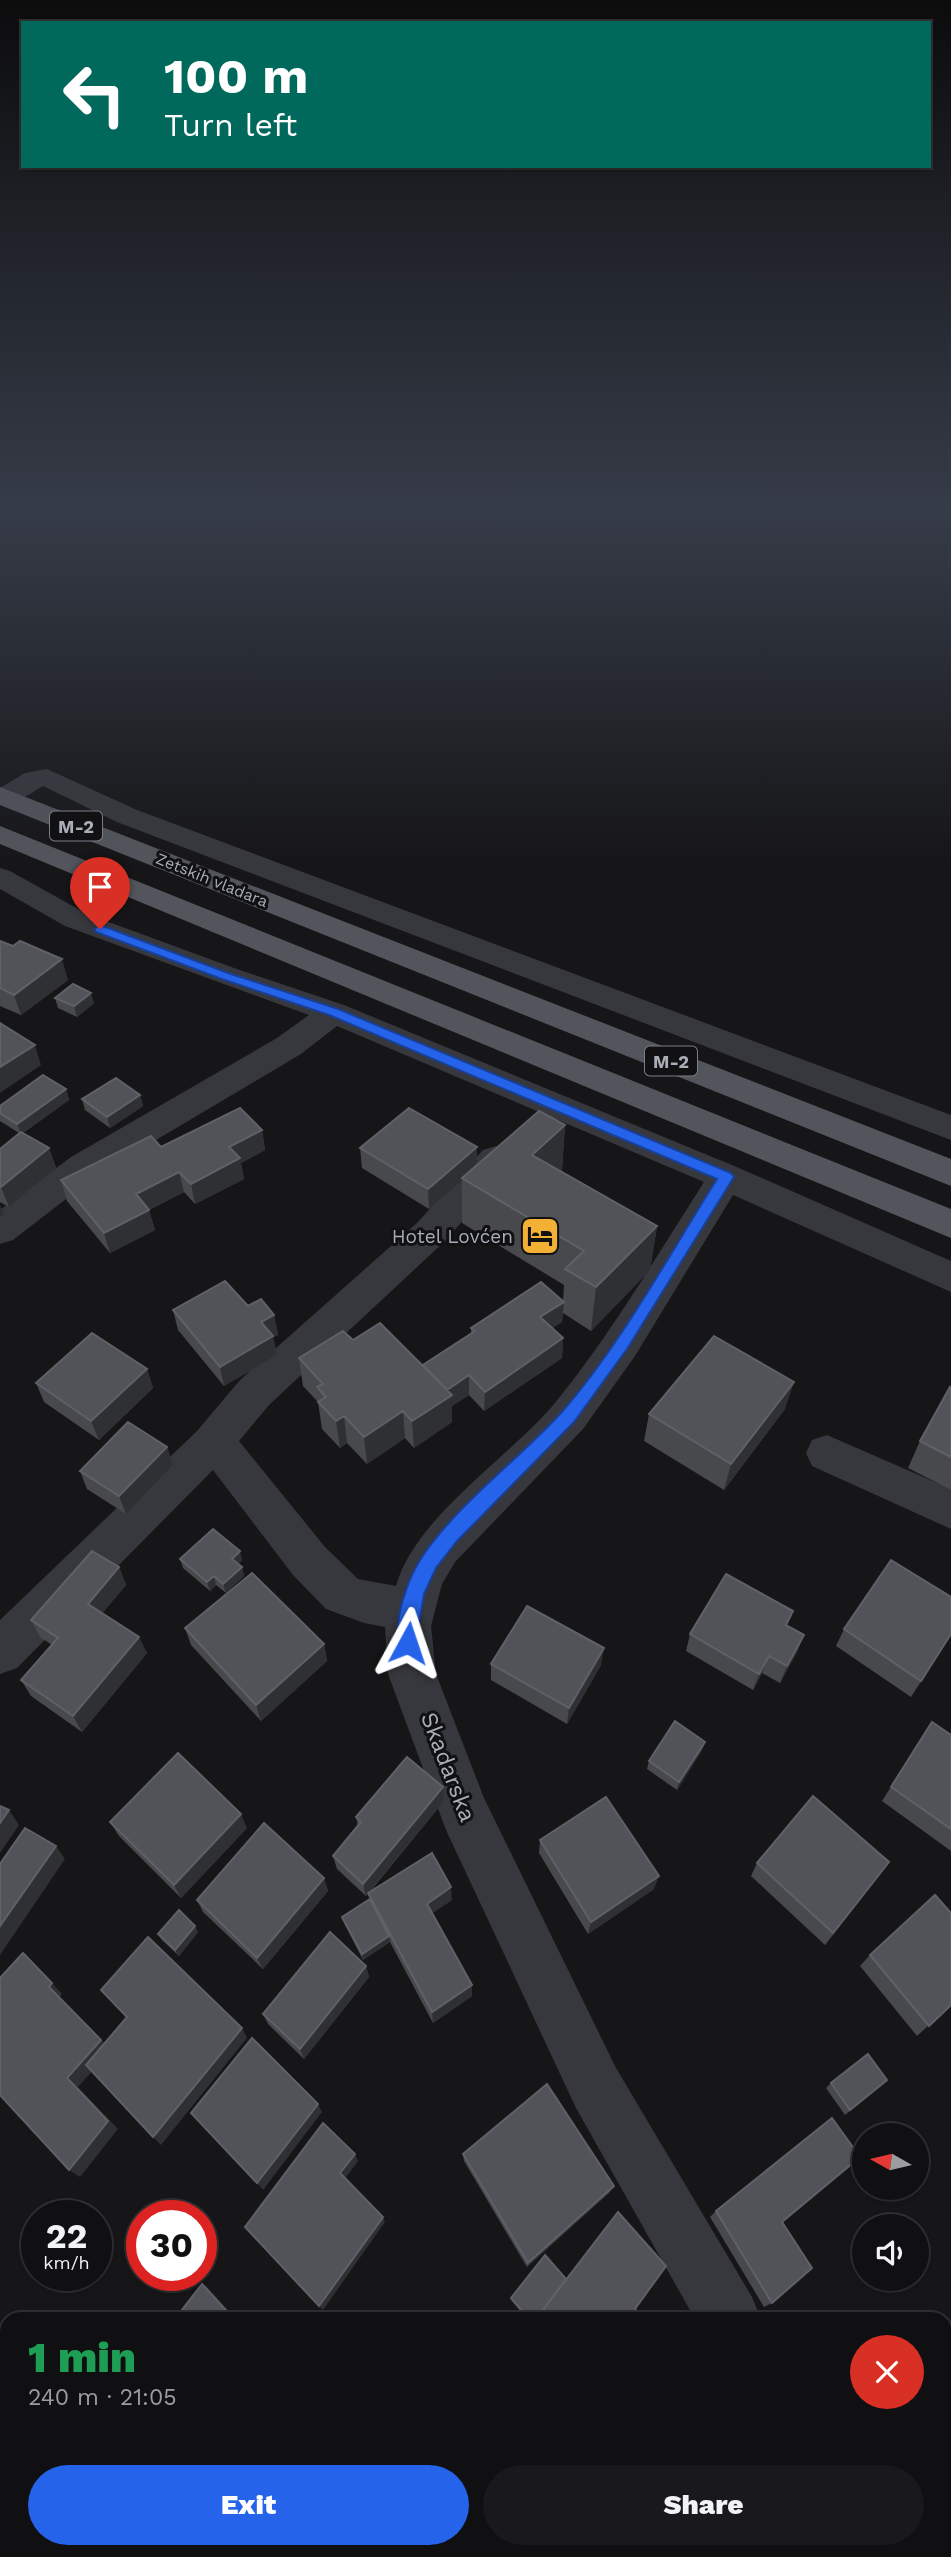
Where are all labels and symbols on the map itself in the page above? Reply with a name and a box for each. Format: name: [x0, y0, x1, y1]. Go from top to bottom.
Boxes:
road number: M-2: [50, 812, 102, 840]
street label: Zetskih vladara: [153, 849, 271, 911]
pin: [70, 857, 130, 929]
road number: M-2: [645, 1046, 697, 1076]
hotel icon: Hotel Lovćen: [519, 1215, 561, 1257]
place label: Hotel Lovćen: [392, 1225, 513, 1248]
position arrow: [371, 1606, 445, 1680]
street label: Skadarska: [415, 1709, 481, 1825]
north arrow: [852, 2123, 929, 2200]
speed limit sign: 30: [126, 2200, 217, 2291]

